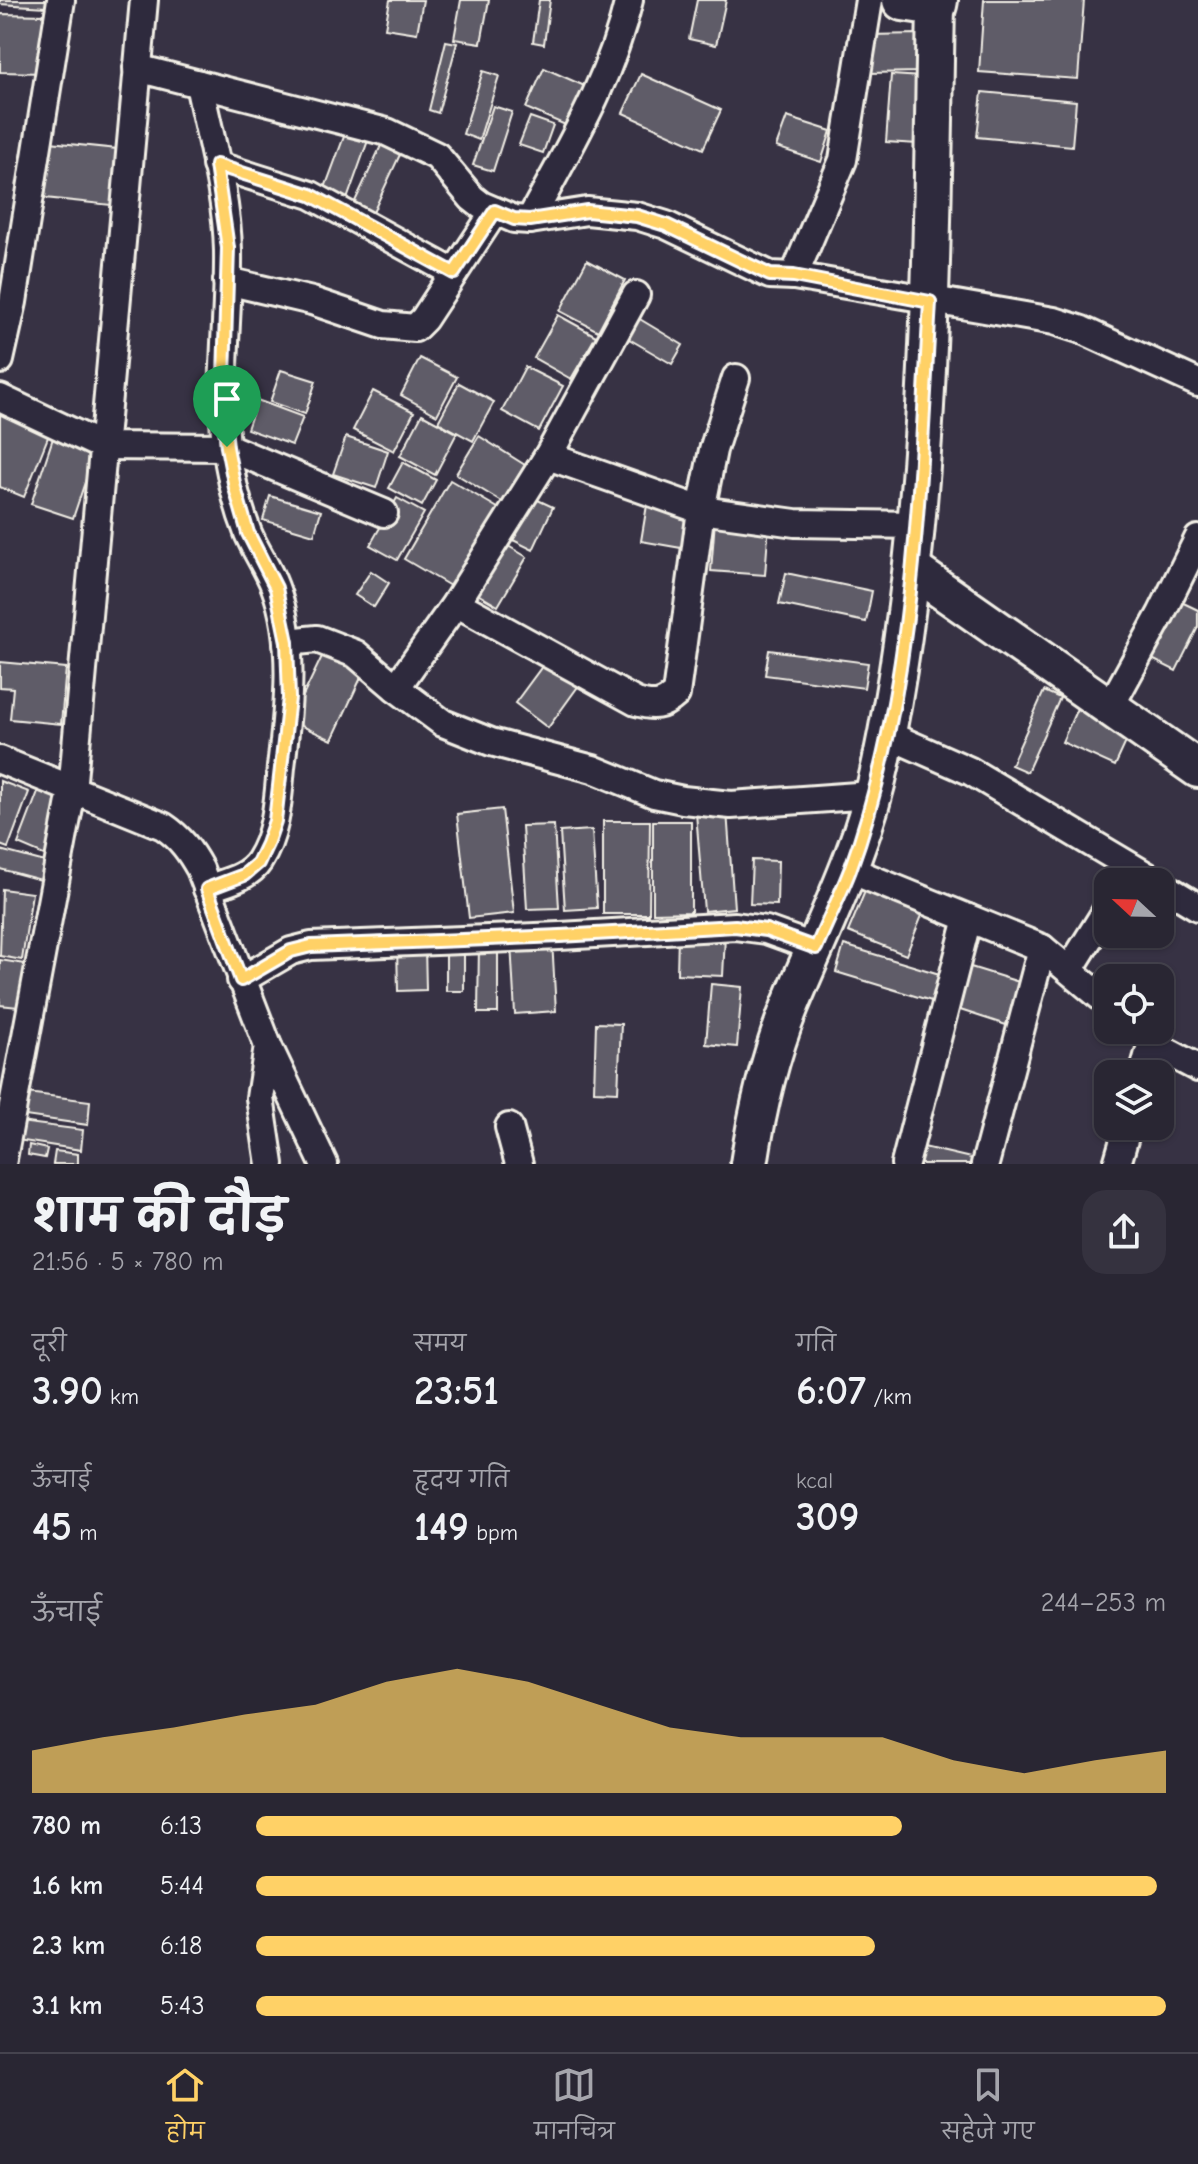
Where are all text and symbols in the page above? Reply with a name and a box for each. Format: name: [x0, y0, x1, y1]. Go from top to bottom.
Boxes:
pin: [193, 365, 261, 447]
icon: arrive: [205, 377, 249, 421]
north arrow: [1094, 868, 1174, 948]
map controls: [1094, 868, 1174, 1140]
button: locate: [1094, 964, 1174, 1044]
button: layers: [1094, 1060, 1174, 1140]
button: share: [1082, 1190, 1166, 1274]
text: शाम की दौड़: [32, 1191, 286, 1242]
text: 21:56 · 5 × 780 m: [32, 1247, 224, 1277]
text: दूरी: [32, 1331, 67, 1357]
text: समय: [414, 1331, 466, 1357]
text: गति: [796, 1331, 836, 1357]
text: 3.90: [32, 1368, 103, 1414]
text: 23:51: [414, 1368, 499, 1414]
text: 6:07: [796, 1368, 866, 1414]
text: km: [103, 1384, 139, 1410]
text: /km: [866, 1384, 912, 1410]
text: ऊँचाई: [32, 1467, 91, 1493]
text: हृदय गति: [414, 1467, 509, 1493]
text: kcal: [796, 1468, 833, 1494]
text: 309: [796, 1494, 860, 1540]
text: 45: [32, 1504, 72, 1550]
text: 149: [414, 1504, 469, 1550]
text: m: [72, 1520, 98, 1546]
text: bpm: [469, 1520, 518, 1546]
text: 244–253 m: [1041, 1588, 1166, 1618]
text: ऊँचाई: [32, 1598, 102, 1628]
text: 780 m: [32, 1811, 101, 1841]
text: 6:13: [160, 1811, 202, 1841]
text: 1.6 km: [32, 1871, 103, 1901]
text: 5:44: [160, 1871, 204, 1901]
text: 2.3 km: [32, 1931, 105, 1961]
text: 6:18: [160, 1931, 202, 1961]
text: 3.1 km: [32, 1991, 102, 2021]
text: 5:43: [160, 1991, 205, 2021]
tab: होम: [163, 2063, 207, 2156]
tab: मानचित्र: [534, 2063, 615, 2156]
tab: सहेजे गए: [942, 2063, 1035, 2156]

